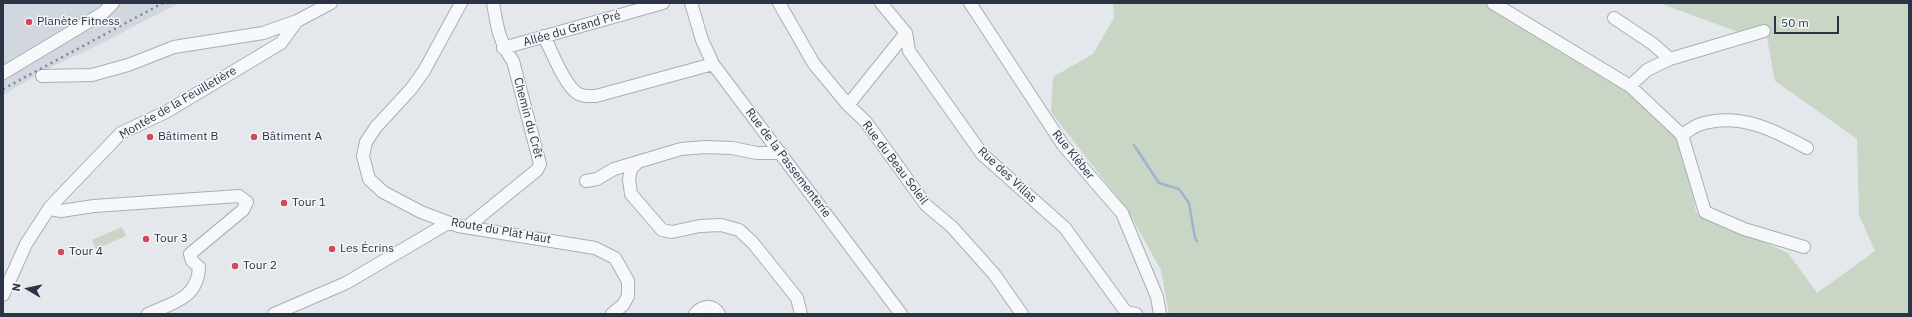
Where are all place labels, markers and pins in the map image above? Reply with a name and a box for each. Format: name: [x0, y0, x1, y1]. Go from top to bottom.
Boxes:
place label: Planète Fitness: [37, 15, 120, 29]
marker: Planète Fitness: [24, 17, 34, 27]
place label: Bâtiment B: [158, 130, 218, 144]
place label: Bâtiment A: [262, 130, 322, 144]
marker: Bâtiment B: [145, 132, 155, 142]
marker: Bâtiment A: [249, 132, 259, 142]
place label: Tour 1: [292, 196, 326, 210]
marker: Tour 1: [279, 198, 289, 208]
place label: Tour 3: [154, 232, 188, 246]
marker: Tour 3: [141, 234, 151, 244]
place label: Les Écrins: [340, 242, 394, 256]
marker: Les Écrins: [327, 244, 337, 254]
place label: Tour 4: [69, 245, 103, 259]
marker: Tour 4: [56, 247, 66, 257]
place label: Tour 2: [243, 259, 277, 273]
marker: Tour 2: [230, 261, 240, 271]

